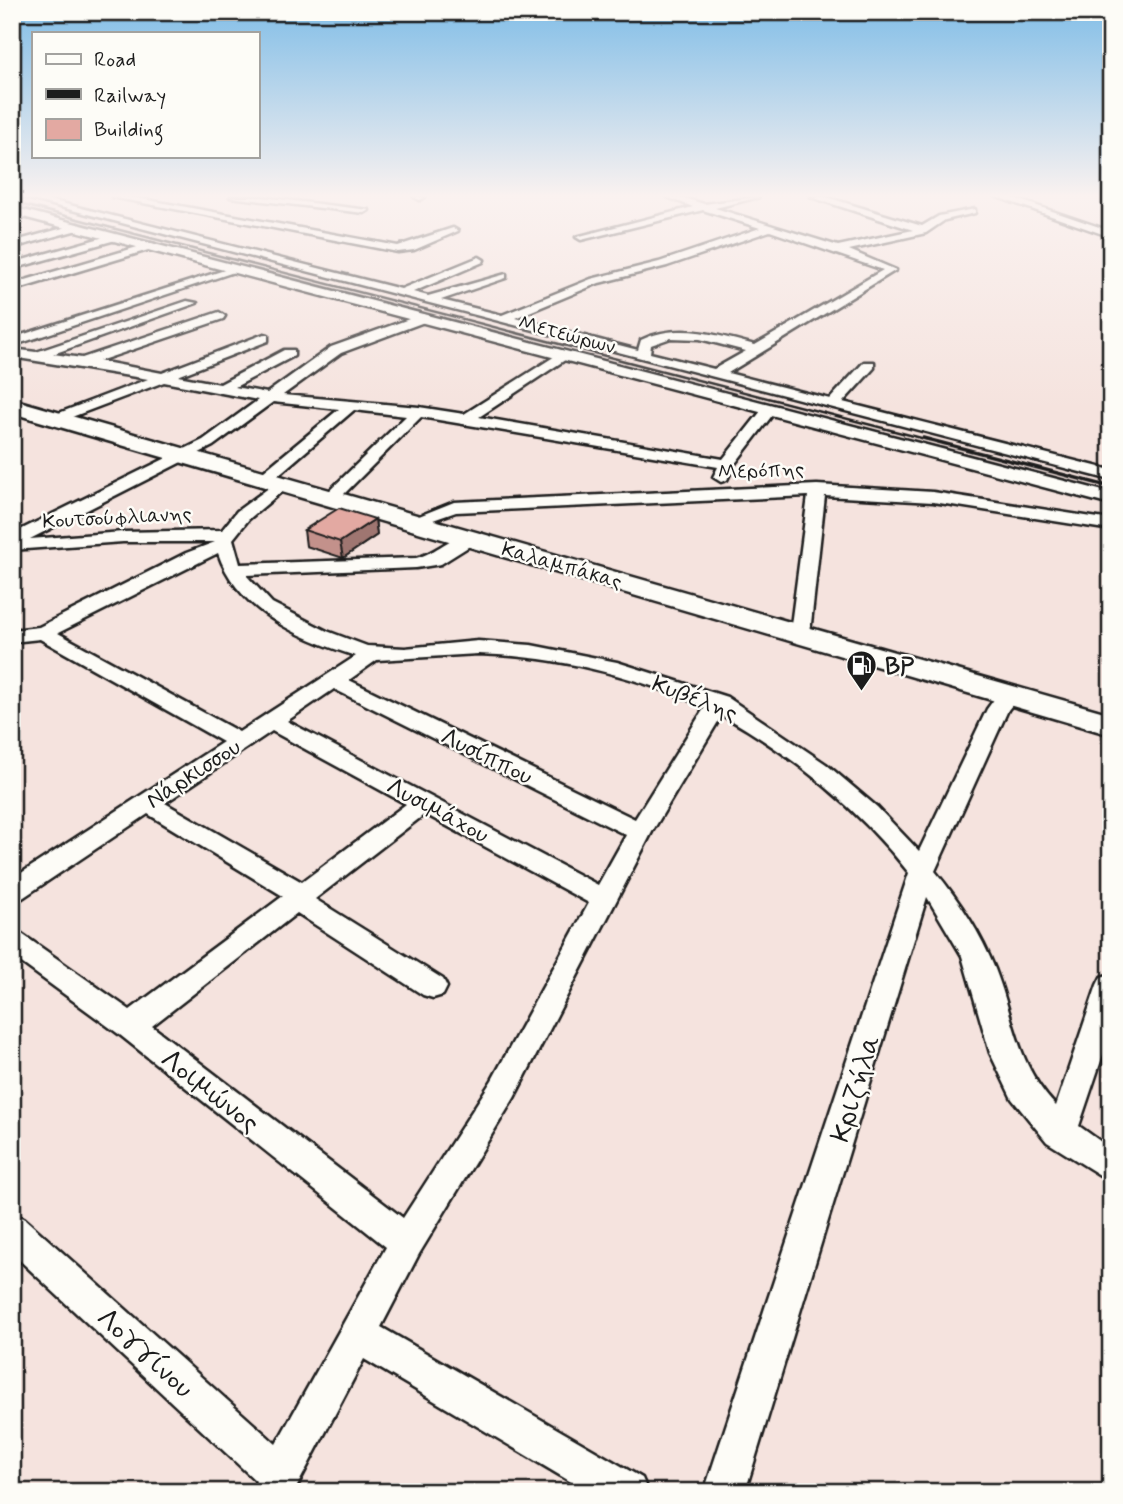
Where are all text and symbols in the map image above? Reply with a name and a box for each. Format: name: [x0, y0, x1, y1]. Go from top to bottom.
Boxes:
legend: [32, 32, 259, 158]
text: Road: [94, 46, 136, 74]
text: Railway: [94, 82, 166, 110]
text: Building: [94, 116, 164, 146]
street label: Μετεώρων: [515, 309, 618, 361]
street label: Μερόπης: [717, 456, 805, 486]
street label: Κουτσούφλιανης: [42, 500, 192, 536]
street label: Καλαμπάκας: [498, 535, 625, 597]
fuel station icon: BP: [845, 649, 879, 693]
place label: BP: [885, 652, 914, 683]
street label: Κυβέλης: [647, 668, 742, 730]
street label: Λυσίππου: [435, 722, 538, 793]
street label: Νάρκισσου: [140, 732, 247, 816]
street label: Λυσιμάχου: [381, 771, 494, 851]
street label: Κριζήλα: [823, 1031, 890, 1147]
street label: Λοιμώνος: [152, 1042, 267, 1142]
street label: Λογγίνου: [88, 1300, 201, 1407]

